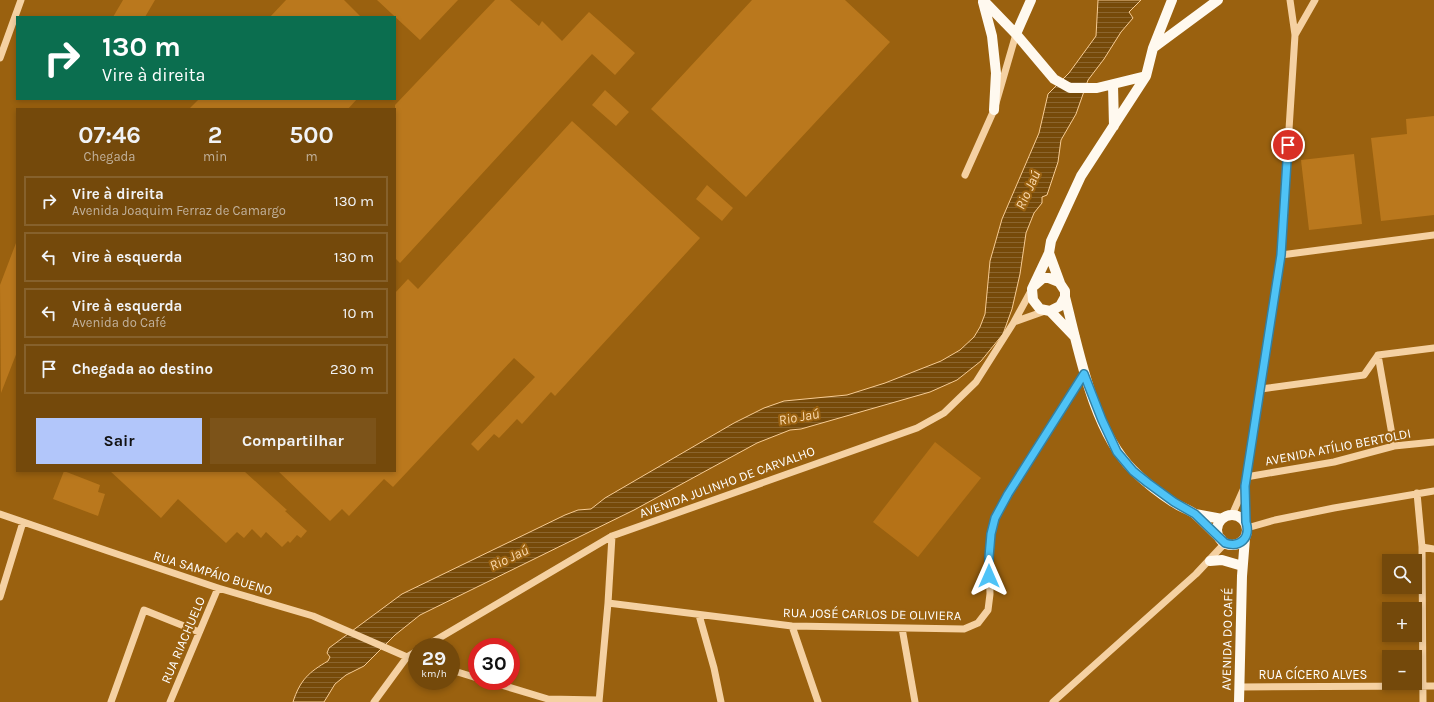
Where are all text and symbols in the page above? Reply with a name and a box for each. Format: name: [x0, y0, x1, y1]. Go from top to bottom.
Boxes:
text: 130 m: [102, 30, 181, 63]
icon: right: [36, 32, 88, 84]
text: Vire à direita: [102, 64, 206, 86]
text: 07:46: [78, 121, 141, 149]
text: 2: [208, 121, 222, 149]
text: 500: [289, 121, 334, 149]
pin: [1271, 128, 1305, 162]
icon: arrive: [1277, 134, 1299, 156]
text: Chegada: [84, 149, 135, 164]
text: min: [203, 149, 227, 164]
text: m: [305, 149, 318, 164]
water label: Rio Jaú: [1012, 168, 1044, 212]
text: Vire à direita: [72, 185, 164, 203]
icon: right: [38, 190, 60, 212]
text: 130 m: [334, 192, 374, 210]
text: Avenida Joaquim Ferraz de Camargo: [72, 203, 286, 218]
icon: left: [38, 246, 60, 268]
text: Vire à esquerda: [72, 248, 182, 266]
text: 130 m: [334, 248, 374, 266]
text: Vire à esquerda: [72, 297, 182, 315]
icon: left: [38, 302, 60, 324]
text: 10 m: [343, 304, 374, 322]
text: Avenida do Café: [72, 315, 166, 330]
icon: arrive: [38, 358, 60, 380]
text: Chegada ao destino: [72, 360, 213, 378]
text: 230 m: [330, 360, 374, 378]
water label: Rio Jaú: [777, 405, 821, 429]
button: Sair: [36, 418, 202, 464]
button: Compartilhar: [210, 418, 376, 464]
street label: AVENIDA ATÍLIO BERTOLDI: [1263, 424, 1412, 469]
street label: AVENIDA JULINHO DE CARVALHO: [637, 443, 817, 521]
water label: Rio Jaú: [487, 542, 531, 574]
street label: RUA SAMPÁIO BUENO: [152, 546, 275, 598]
map controls: [1382, 554, 1422, 690]
button: search: [1382, 554, 1422, 594]
position arrow: [968, 555, 1010, 597]
street label: AVENIDA DO CAFÉ: [1217, 587, 1235, 691]
street label: RUA RIACHUELO: [158, 594, 208, 686]
button: +: [1382, 602, 1422, 642]
street label: RUA JOSÉ CARLOS DE OLIVIERA: [783, 603, 962, 623]
speed limit sign: 30: [468, 638, 520, 690]
text: 29: [422, 647, 446, 670]
button: −: [1382, 650, 1422, 690]
street label: RUA CÍCERO ALVES: [1259, 665, 1367, 682]
text: km/h: [421, 668, 447, 680]

